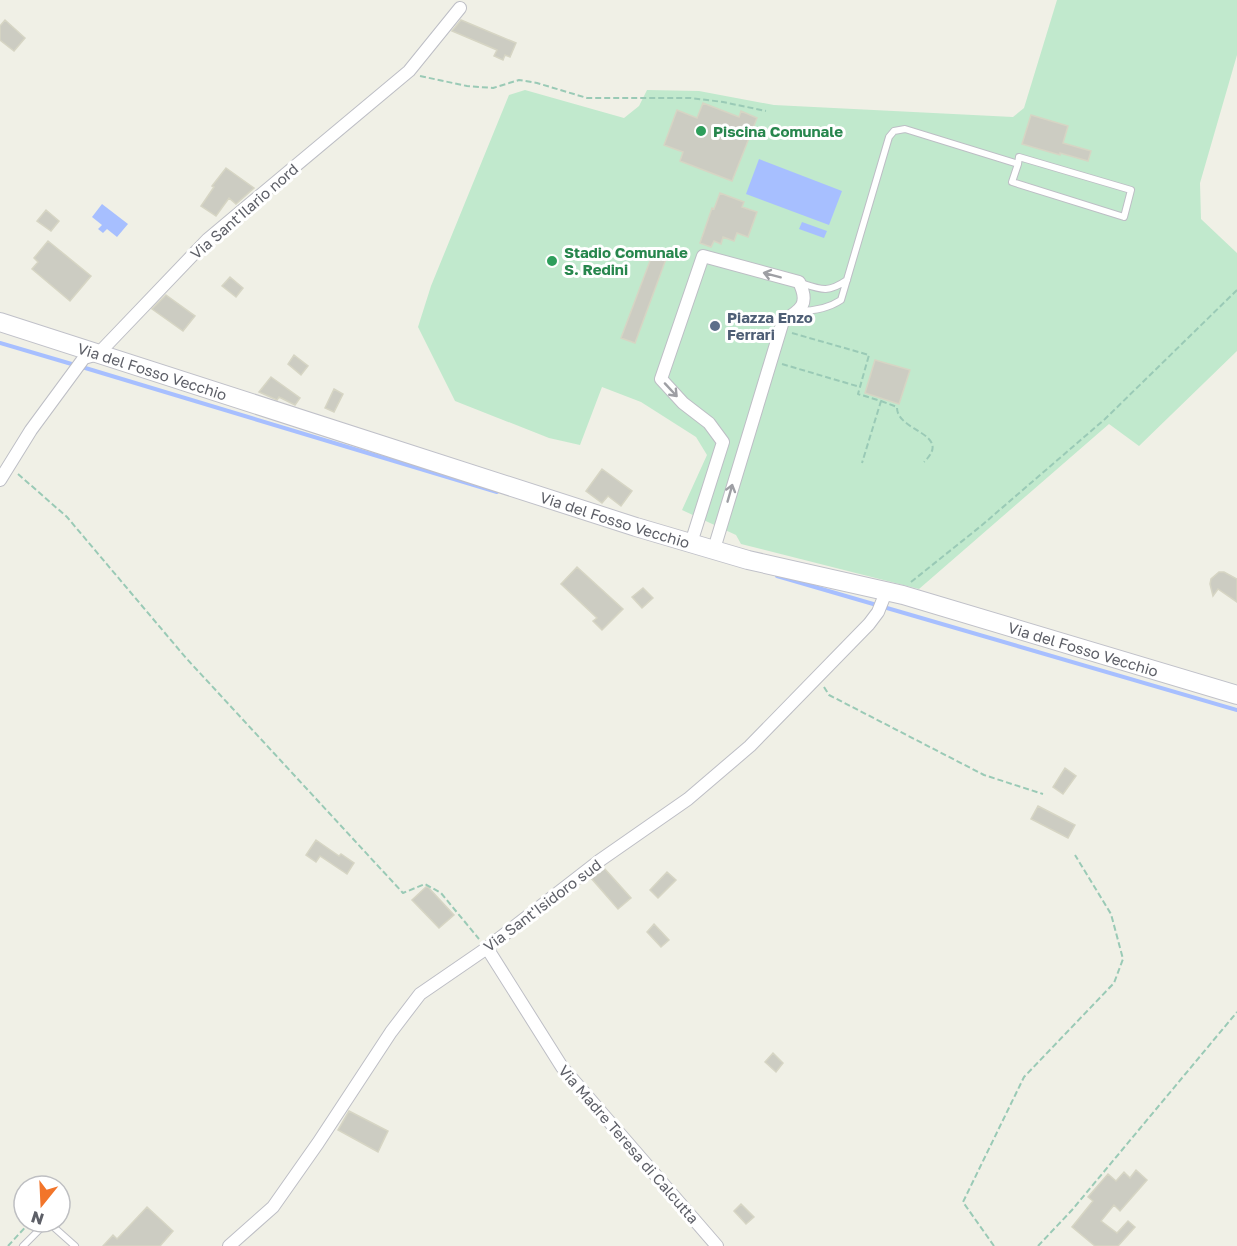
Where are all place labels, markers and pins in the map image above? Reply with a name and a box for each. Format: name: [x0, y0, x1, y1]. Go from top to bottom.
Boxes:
place label: Piscina Comunale: [713, 122, 843, 140]
marker: Piscina Comunale: [694, 124, 708, 138]
place label: Stadio Comunale S. Redini: [564, 243, 688, 278]
marker: Stadio Comunale S. Redini: [545, 254, 559, 268]
place label: Piazza Enzo Ferrari: [727, 308, 813, 343]
marker: Piazza Enzo Ferrari: [708, 319, 722, 333]

